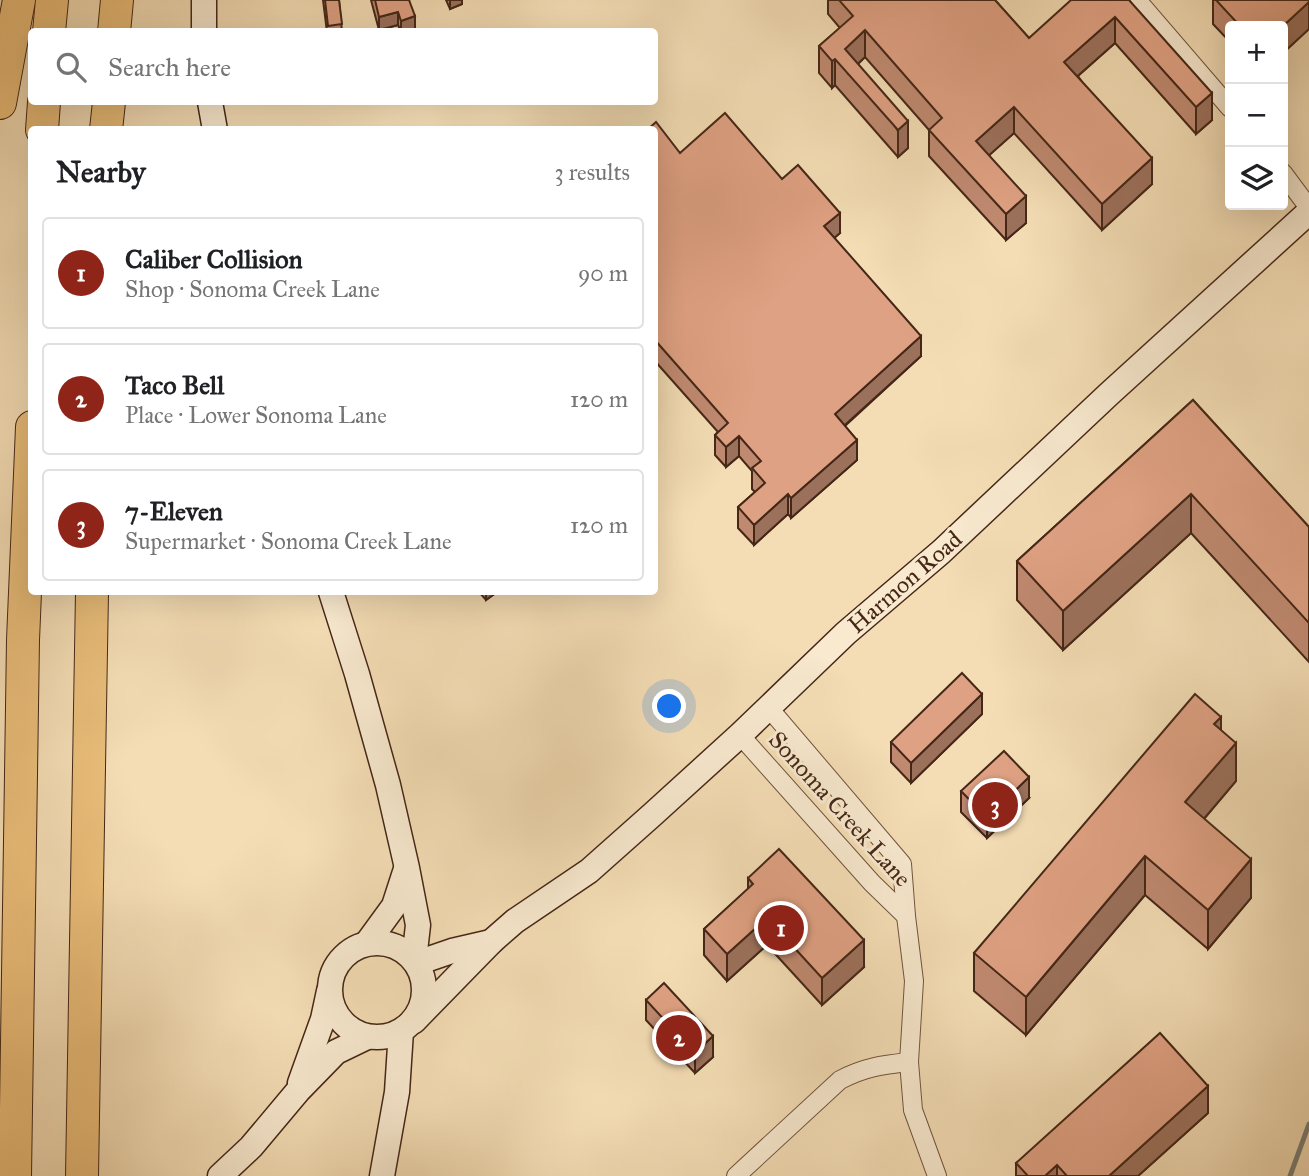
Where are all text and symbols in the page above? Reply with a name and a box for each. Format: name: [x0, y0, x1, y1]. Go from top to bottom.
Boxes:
map controls: [1225, 21, 1288, 210]
button: +: [1225, 21, 1288, 84]
search box: [28, 28, 658, 105]
icon: search: [52, 48, 90, 86]
text: Search here: [108, 51, 231, 83]
button: −: [1225, 84, 1288, 147]
button: layers: [1225, 147, 1288, 210]
text: Nearby: [56, 154, 146, 190]
text: 3 results: [554, 158, 630, 186]
text: Caliber Collision: [125, 243, 303, 275]
text: 1: [76, 259, 86, 287]
text: 90 m: [578, 259, 628, 287]
text: Shop · Sonoma Creek Lane: [125, 275, 380, 303]
text: Taco Bell: [125, 369, 224, 401]
text: 2: [75, 385, 87, 413]
text: 120 m: [570, 385, 628, 413]
text: Place · Lower Sonoma Lane: [125, 401, 387, 429]
text: 7-Eleven: [125, 495, 223, 527]
text: 3: [76, 511, 86, 539]
text: 120 m: [570, 511, 628, 539]
street label: Harmon Road: [842, 524, 968, 640]
text: Supermarket · Sonoma Creek Lane: [125, 527, 452, 555]
your location: [652, 689, 686, 723]
street label: Sonoma Creek Lane: [762, 725, 918, 893]
pin: 3: [972, 779, 1018, 831]
pin: 1: [758, 902, 804, 954]
pin: 2: [656, 1012, 702, 1064]

